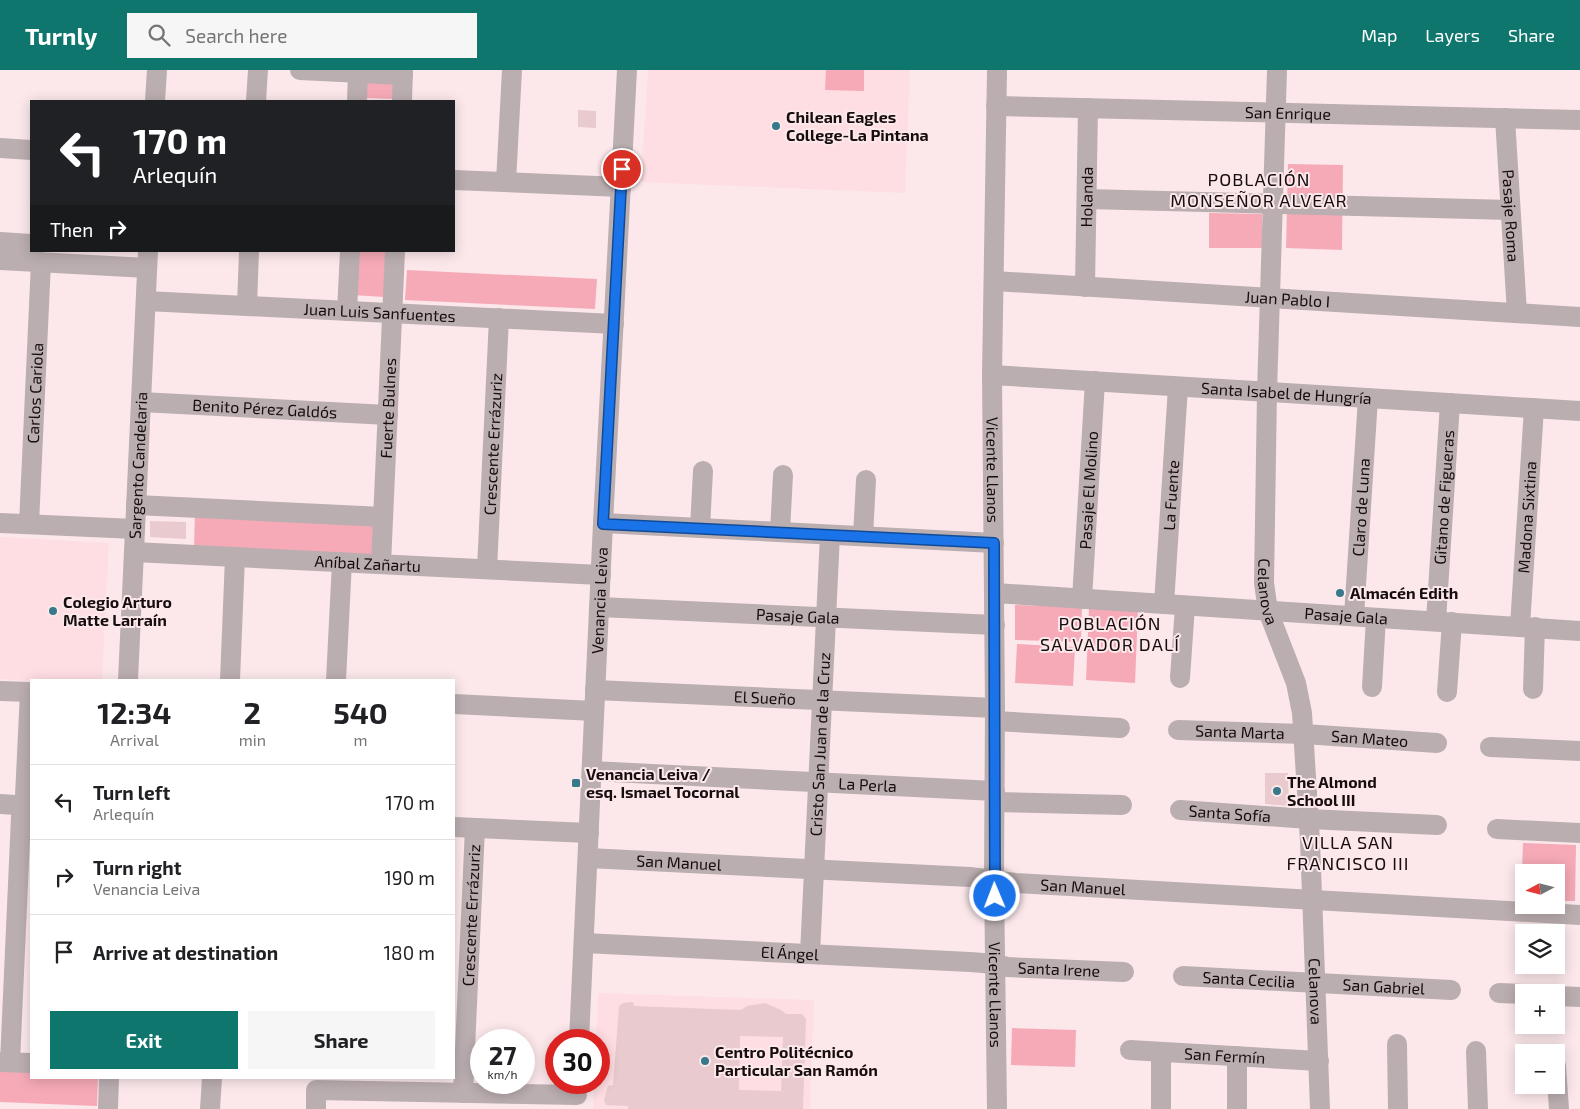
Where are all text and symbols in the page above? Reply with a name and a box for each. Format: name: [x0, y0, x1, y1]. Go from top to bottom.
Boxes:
search box: [127, 13, 477, 58]
text: Turnly: [25, 21, 97, 50]
icon: search: [145, 21, 173, 49]
text: Search here: [185, 24, 287, 47]
text: Map: [1361, 24, 1397, 46]
text: Layers: [1425, 24, 1480, 46]
text: Share: [1508, 24, 1555, 46]
street label: San Enrique: [1245, 102, 1331, 123]
place label: Chilean Eagles College-La Pintana: [786, 107, 929, 144]
text: 170 m: [133, 119, 227, 161]
icon: left: [50, 120, 115, 185]
marker: Chilean Eagles College-La Pintana: [770, 120, 782, 132]
pin: [601, 148, 643, 190]
icon: arrive: [608, 155, 636, 183]
text: Arlequín: [133, 161, 217, 187]
street label: Holanda: [1076, 167, 1096, 227]
district label: POBLACIÓN MONSEÑOR ALVEAR: [1170, 168, 1348, 211]
street label: Pasaje Roma: [1499, 169, 1524, 263]
icon: right: [103, 215, 131, 243]
text: Then: [50, 218, 93, 241]
street label: Juan Pablo I: [1244, 286, 1331, 311]
street label: Juan Luis Sanfuentes: [303, 299, 456, 325]
street label: Carlos Cariola: [23, 342, 46, 444]
street label: Fuerte Bulnes: [376, 357, 399, 459]
street label: Crescente Errázuriz: [480, 373, 505, 516]
street label: Santa Isabel de Hungría: [1201, 378, 1372, 407]
street label: Sargento Candelaria: [125, 391, 150, 539]
street label: Benito Pérez Galdós: [192, 395, 338, 421]
street label: Vicente Llanos: [983, 417, 1003, 523]
street label: Gitano de Figueras: [1430, 429, 1457, 565]
street label: Pasaje El Molino: [1075, 430, 1101, 550]
street label: Claro de Luna: [1348, 457, 1373, 557]
street label: La Fuente: [1159, 459, 1182, 531]
street label: Madona Sixtina: [1513, 461, 1540, 574]
street label: Venancia Leiva: [587, 546, 611, 654]
street label: Aníbal Zañartu: [314, 551, 421, 575]
street label: Celanova: [1255, 558, 1282, 627]
place label: Almacén Edith: [1350, 583, 1458, 602]
marker: Almacén Edith: [1334, 587, 1346, 599]
place label: Colegio Arturo Matte Larraín: [63, 592, 172, 629]
street label: Pasaje Gala: [1304, 603, 1389, 628]
street label: Pasaje Gala: [756, 604, 840, 627]
marker: Colegio Arturo Matte Larraín: [47, 605, 59, 617]
district label: POBLACIÓN SALVADOR DALÍ: [1040, 612, 1180, 655]
street label: Cristo San Juan de la Cruz: [806, 652, 833, 837]
street label: El Sueño: [733, 686, 796, 708]
text: 12:34: [97, 694, 171, 730]
text: 2: [244, 694, 261, 730]
text: 540: [333, 694, 388, 730]
street label: Santa Marta: [1195, 721, 1285, 742]
street label: San Mateo: [1331, 726, 1409, 750]
text: Arrival: [110, 730, 159, 749]
text: min: [239, 730, 266, 749]
text: m: [353, 730, 367, 749]
place label: Venancia Leiva / esq. Ismael Tocornal: [586, 764, 740, 801]
place label: The Almond School III: [1287, 772, 1377, 809]
street label: La Perla: [838, 773, 897, 795]
marker: Venancia Leiva / esq. Ismael Tocornal: [570, 777, 582, 789]
text: Turn left: [93, 781, 170, 804]
marker: The Almond School III: [1271, 785, 1283, 797]
icon: left: [50, 788, 78, 816]
text: 170 m: [385, 791, 435, 814]
street label: Santa Sofía: [1188, 801, 1272, 825]
text: Arlequín: [93, 804, 154, 823]
district label: VILLA SAN FRANCISCO III: [1286, 831, 1410, 874]
street label: Crescente Errázuriz: [458, 844, 483, 987]
street label: San Manuel: [636, 850, 722, 874]
text: Turn right: [93, 856, 181, 879]
icon: right: [50, 863, 78, 891]
north arrow: [1515, 864, 1565, 914]
map controls: [1515, 864, 1565, 1094]
text: 190 m: [384, 866, 435, 889]
position arrow: [968, 869, 1020, 921]
street label: San Manuel: [1040, 874, 1126, 898]
text: Venancia Leiva: [93, 879, 200, 898]
button: layers: [1515, 924, 1565, 974]
icon: arrive: [50, 938, 78, 966]
text: Arrive at destination: [93, 941, 278, 964]
text: 180 m: [384, 941, 435, 964]
street label: El Ángel: [760, 942, 819, 964]
street label: Vicente Llanos: [986, 942, 1006, 1048]
street label: Santa Irene: [1017, 957, 1101, 980]
street label: Celanova: [1305, 958, 1327, 1025]
street label: Santa Cecilia: [1202, 967, 1296, 991]
street label: San Gabriel: [1342, 974, 1426, 998]
button: +: [1515, 984, 1565, 1034]
button: Exit: [50, 1011, 238, 1069]
button: Share: [248, 1011, 435, 1069]
speed limit sign: 30: [545, 1029, 610, 1094]
text: 27: [489, 1040, 516, 1070]
place label: Centro Politécnico Particular San Ramón: [715, 1042, 878, 1079]
street label: San Fermín: [1184, 1043, 1266, 1067]
button: −: [1515, 1044, 1565, 1094]
marker: Centro Politécnico Particular San Ramón: [699, 1055, 711, 1067]
text: km/h: [488, 1067, 517, 1081]

